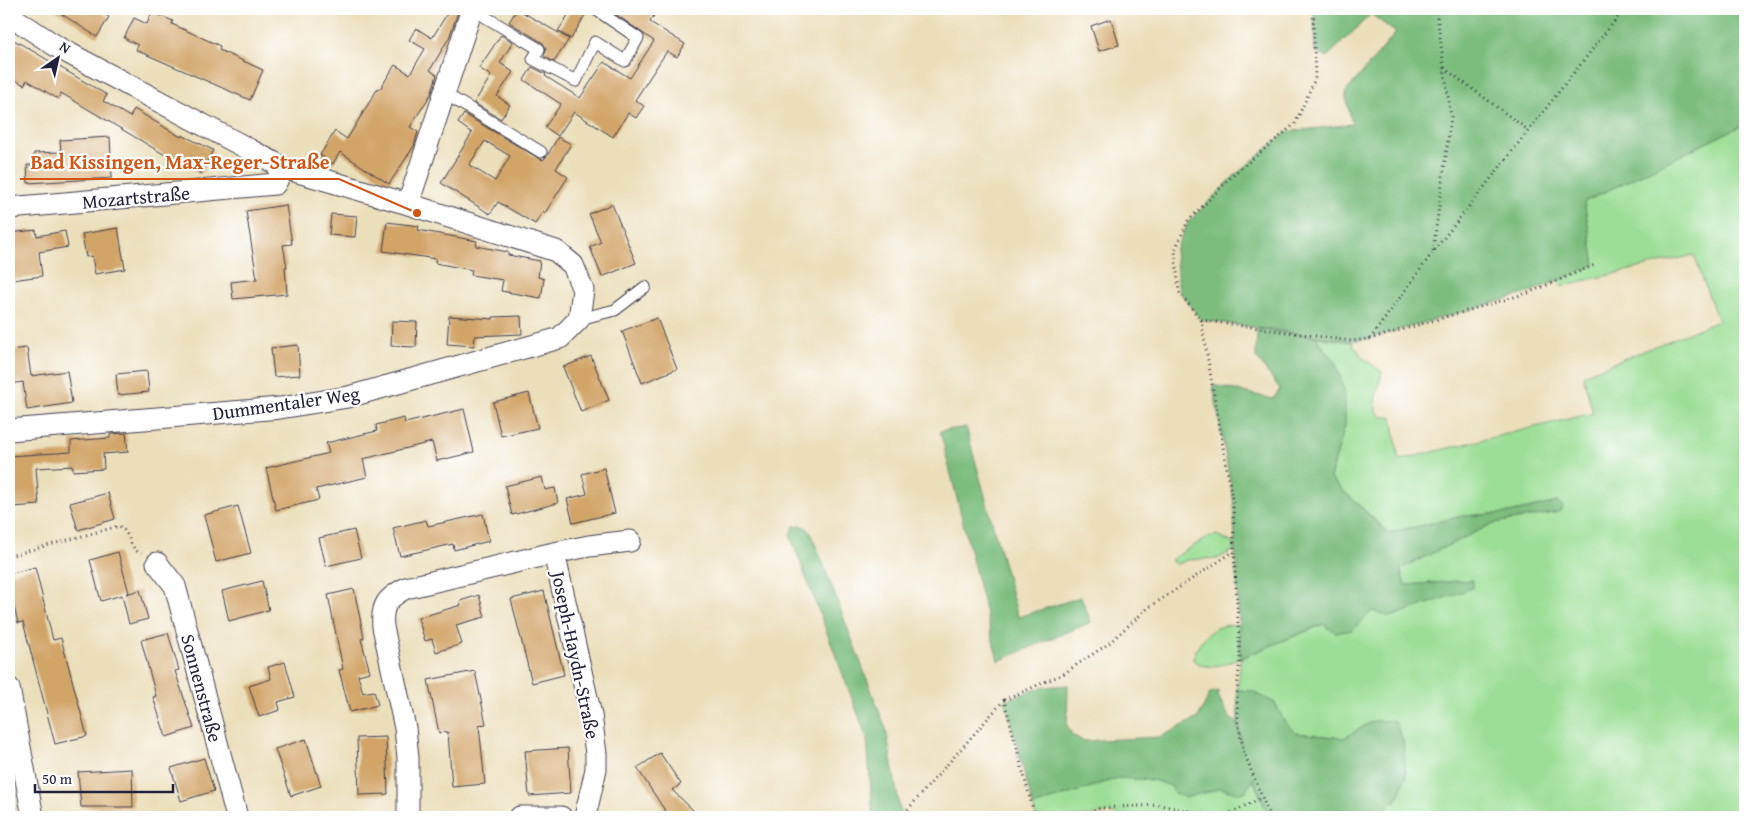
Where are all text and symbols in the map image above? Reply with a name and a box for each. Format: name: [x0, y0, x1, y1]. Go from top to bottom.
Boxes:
north arrow: [32, 32, 82, 82]
text: N: [56, 36, 75, 58]
callout: Bad Kissingen, Max-Reger-Straße: [20, 144, 339, 179]
text: Bad Kissingen, Max-Reger-Straße: [30, 147, 330, 176]
street label: Mozartstraße: [81, 178, 191, 216]
street label: Dummentaler Weg: [211, 379, 362, 427]
street label: Joseph-Haydn-Straße: [544, 567, 607, 741]
street label: Sonnenstraße: [174, 631, 230, 745]
scale bar: [35, 761, 172, 793]
text: 50 m: [42, 768, 73, 789]

